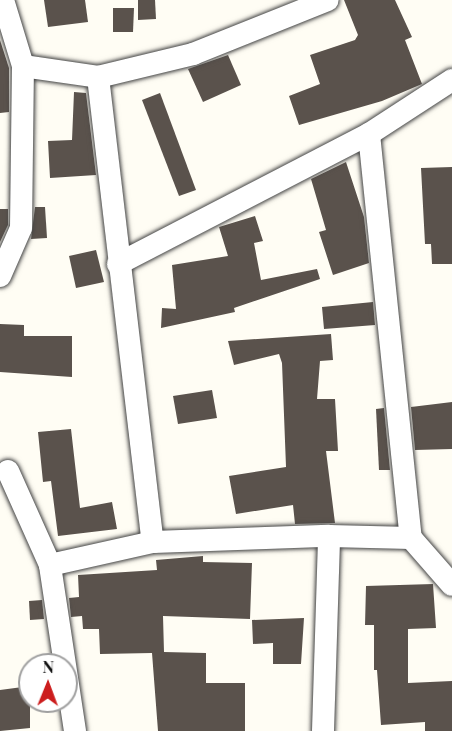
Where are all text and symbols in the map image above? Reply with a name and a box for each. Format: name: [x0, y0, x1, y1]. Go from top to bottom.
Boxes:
north arrow: [18, 653, 78, 713]
text: N: [42, 656, 54, 677]

